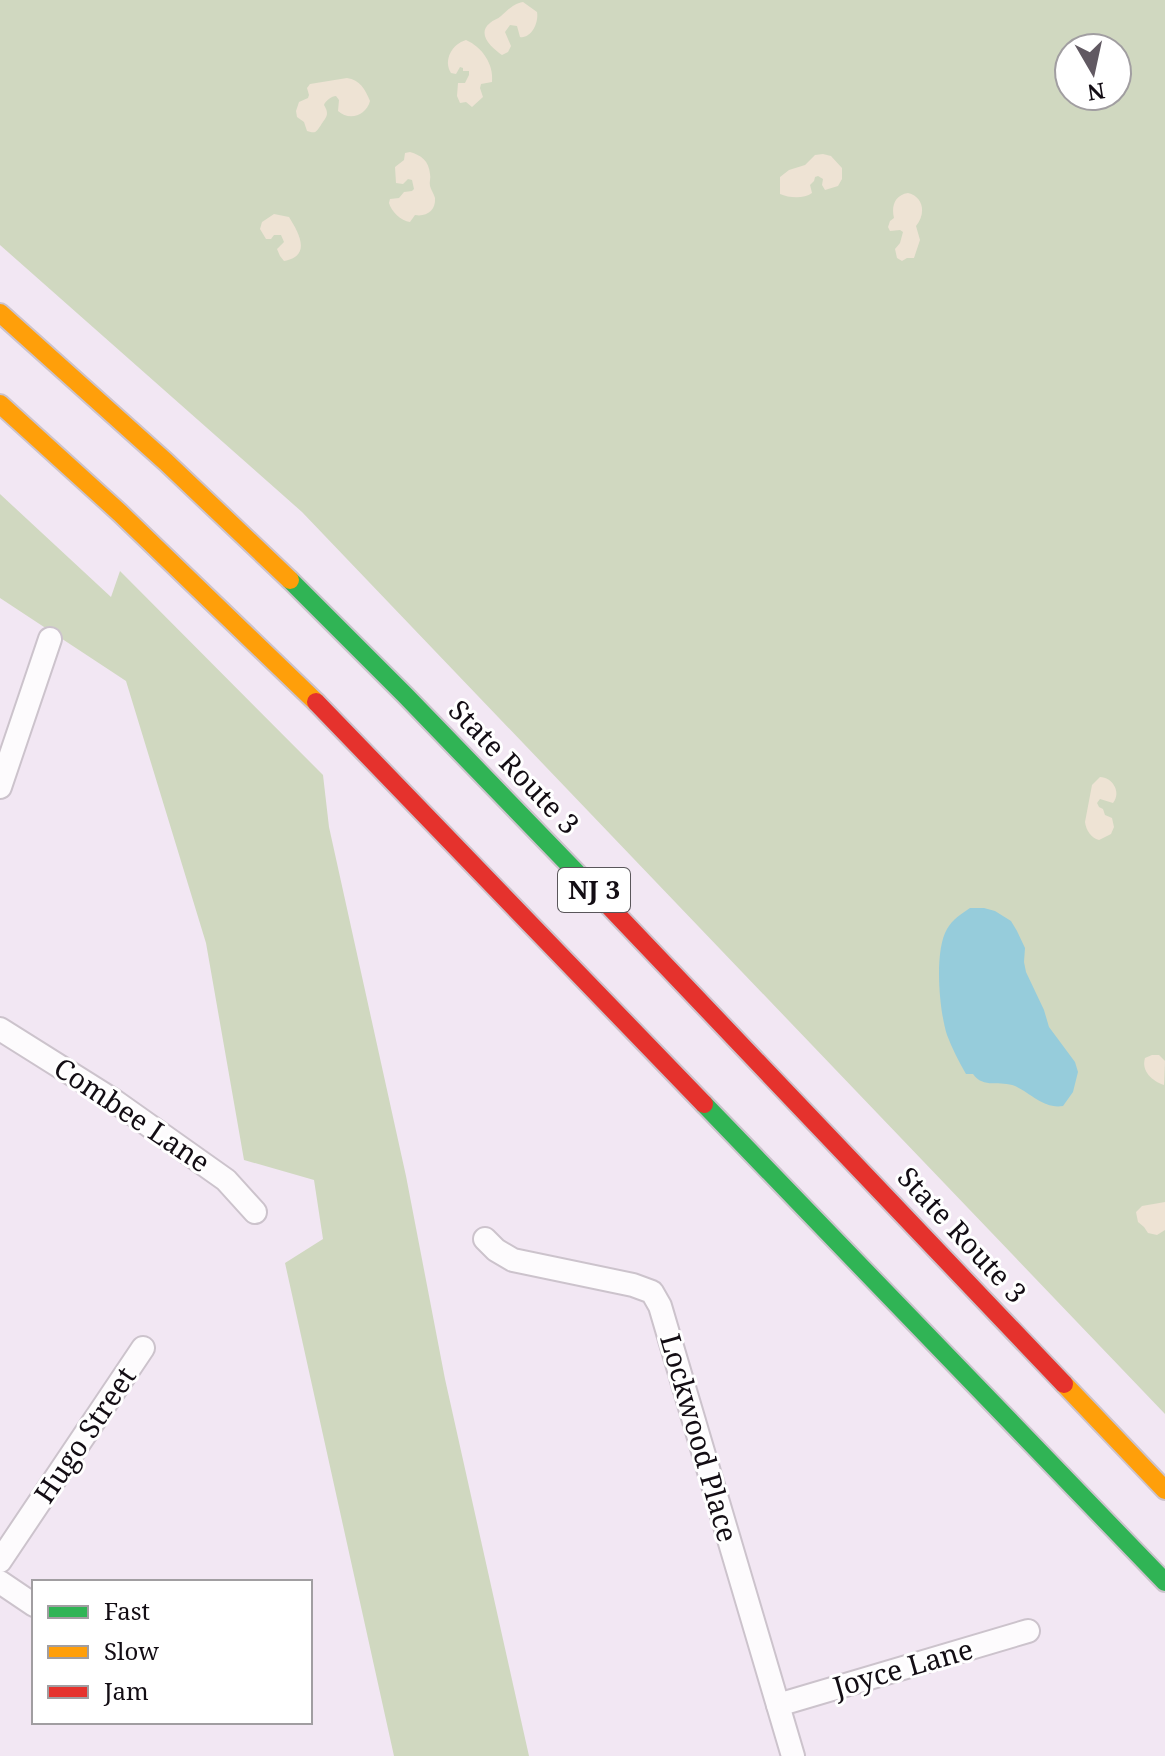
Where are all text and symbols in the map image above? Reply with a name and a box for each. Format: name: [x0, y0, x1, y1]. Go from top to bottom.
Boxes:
north arrow: [1053, 32, 1133, 112]
text: N: [1085, 77, 1107, 109]
street label: State Route 3: [441, 691, 588, 842]
road number: NJ 3: [558, 868, 630, 912]
street label: Combee Lane: [47, 1048, 218, 1180]
street label: State Route 3: [890, 1158, 1036, 1311]
street label: Lockwood Place: [652, 1329, 748, 1546]
street label: Hugo Street: [25, 1359, 144, 1510]
legend: [32, 1580, 312, 1724]
text: Fast: [104, 1594, 150, 1627]
street label: Joyce Lane: [827, 1629, 977, 1705]
text: Slow: [104, 1634, 159, 1667]
text: Jam: [103, 1674, 149, 1707]

